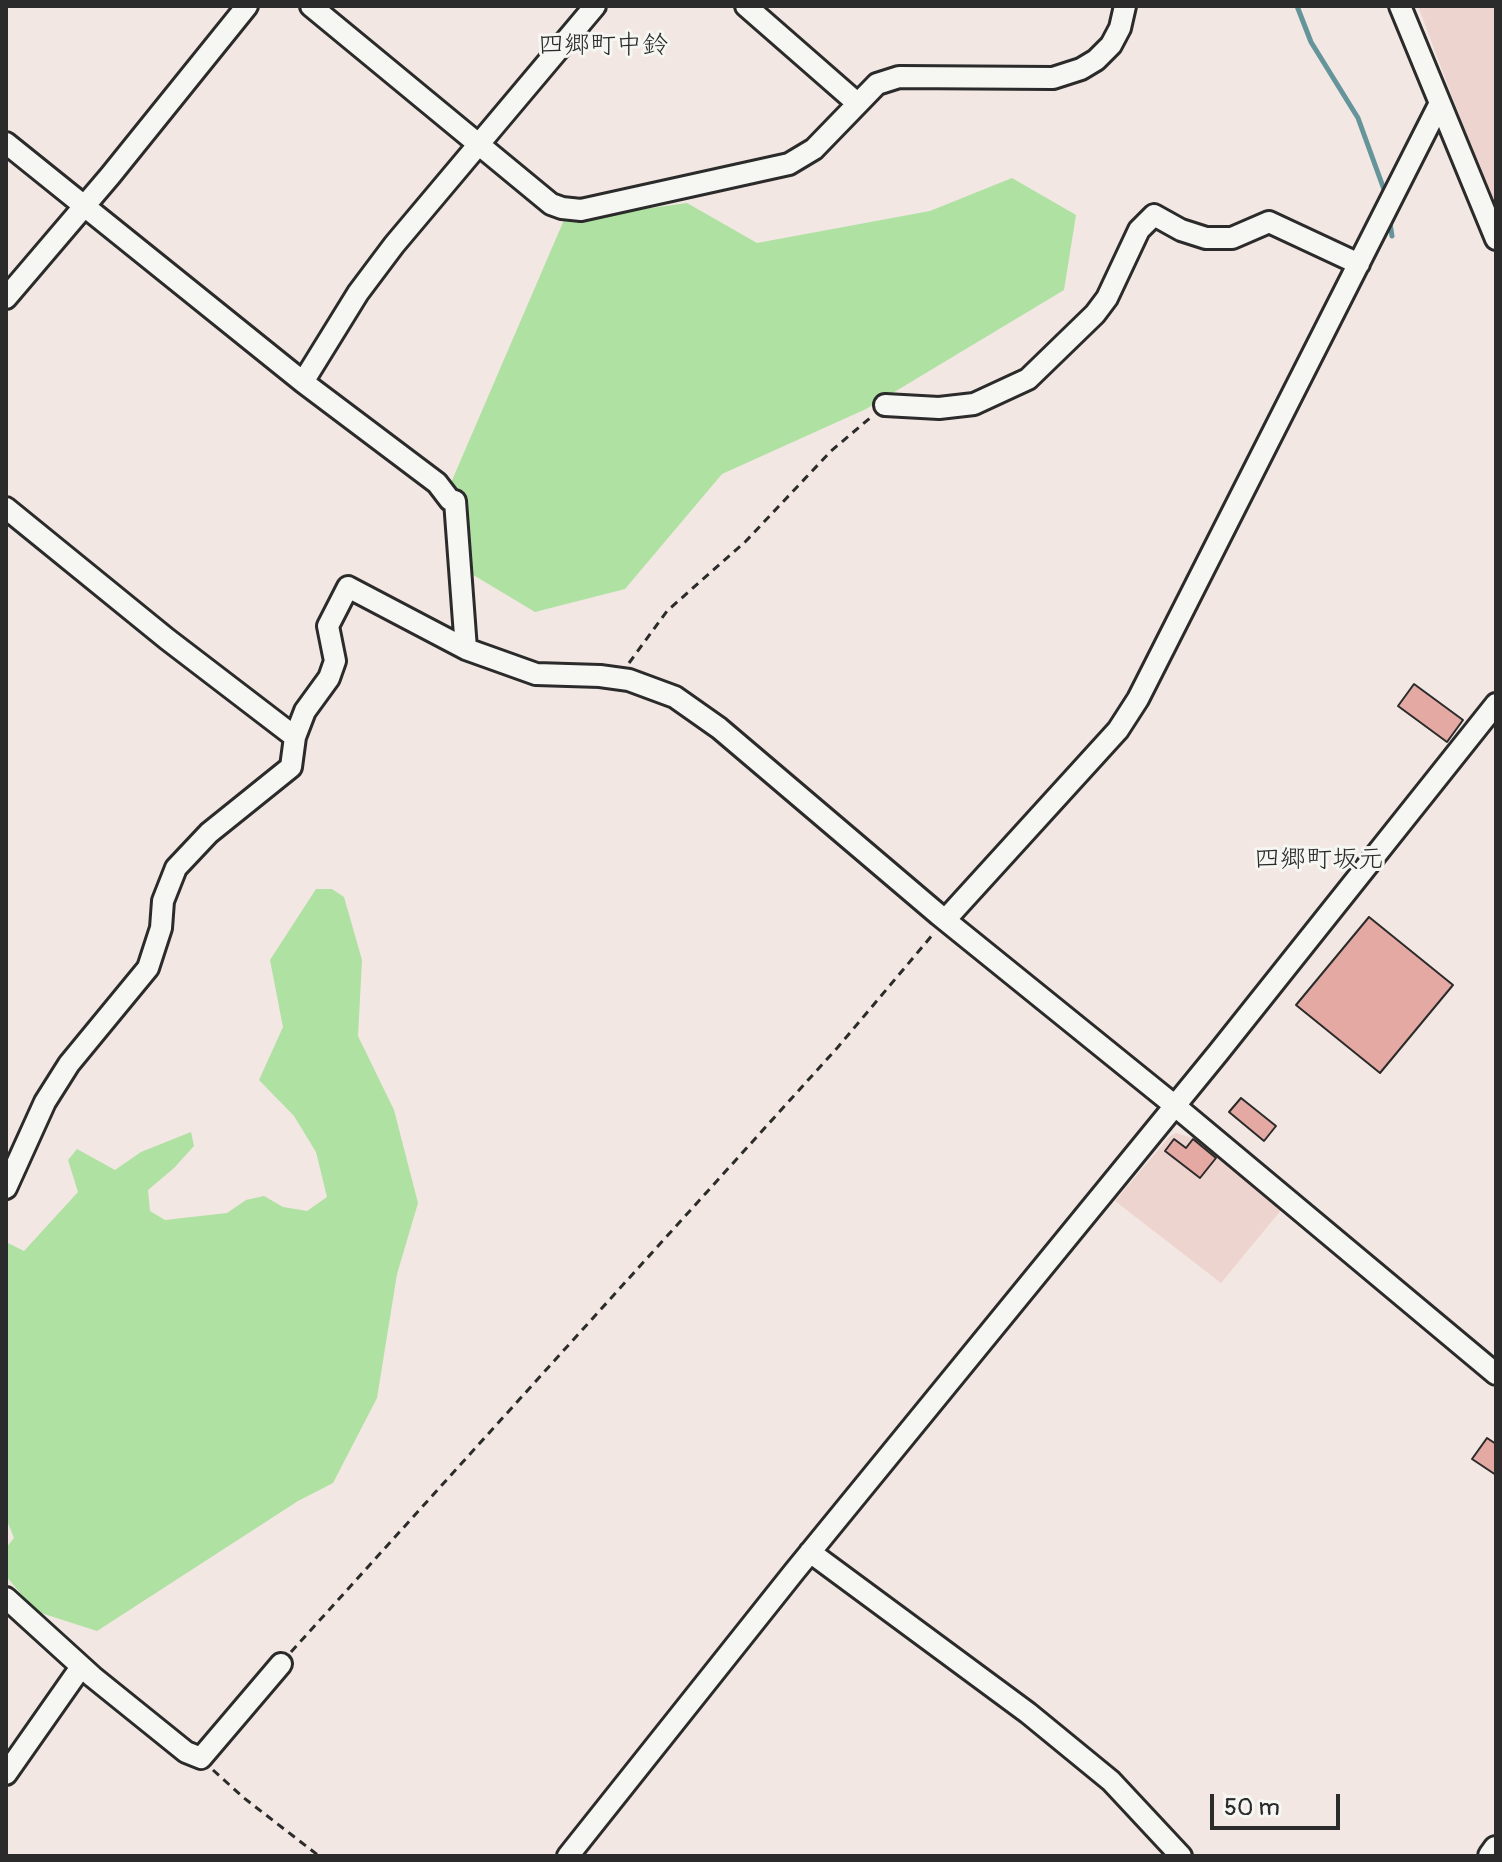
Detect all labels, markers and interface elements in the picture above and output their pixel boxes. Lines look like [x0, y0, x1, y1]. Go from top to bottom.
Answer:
district label: 四郷町中鈴 [538, 30, 668, 62]
district label: 四郷町坂元 [1254, 844, 1384, 876]
scale bar [1214, 1778, 1344, 1828]
text: 50 m [1224, 1793, 1280, 1822]

